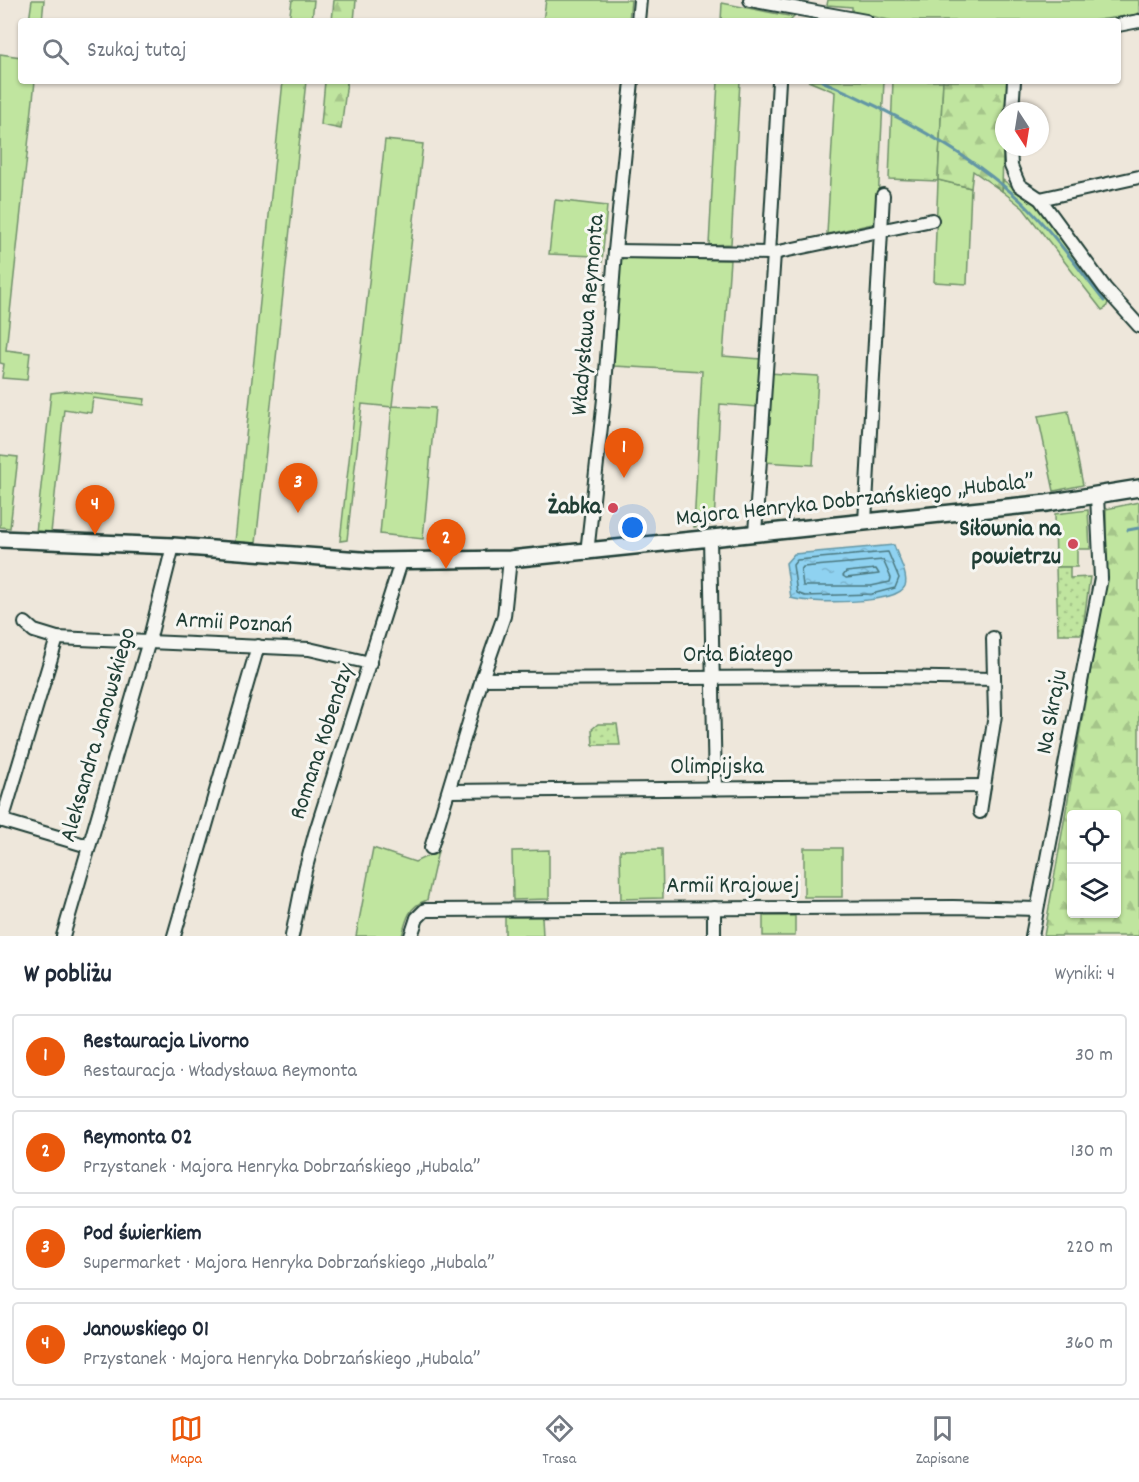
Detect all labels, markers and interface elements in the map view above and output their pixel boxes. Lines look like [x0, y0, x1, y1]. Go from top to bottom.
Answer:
search box [18, 18, 1121, 84]
icon: search [39, 35, 72, 68]
text: Szukaj tutaj [87, 36, 186, 67]
north arrow [995, 102, 1049, 156]
street label: Władysława Reymonta [563, 212, 615, 417]
pin: 1 [604, 428, 644, 478]
pin: 3 [278, 464, 318, 513]
street label: Majora Henryka Dobrzańskiego „Hubala” [674, 465, 1036, 537]
pin: 4 [76, 486, 115, 535]
place label: Żabka [548, 491, 602, 525]
marker: Żabka [606, 501, 620, 515]
your location [618, 513, 647, 542]
place label: Siłownia na powietrzu [959, 513, 1062, 575]
pin: 2 [426, 520, 466, 569]
marker: Siłownia na powietrzu [1066, 537, 1080, 551]
street label: Armii Poznań [175, 604, 293, 644]
street label: Aleksandra Janowskiego [52, 624, 146, 846]
street label: Orła Białego [683, 639, 793, 673]
street label: Romana Kobendzy [282, 659, 365, 824]
street label: Na Skraju [1028, 667, 1078, 757]
street label: Olimpijska [670, 751, 764, 785]
map controls [1067, 810, 1121, 918]
button: locate [1067, 810, 1121, 864]
button: layers [1067, 864, 1121, 918]
street label: Armii Krajowej [666, 870, 800, 904]
text: W pobliżu [24, 957, 112, 994]
text: Wyniki: 4 [1054, 961, 1115, 989]
text: Restauracja Livorno [83, 1027, 249, 1058]
text: 1 [43, 1042, 48, 1070]
text: 30 m [1075, 1042, 1113, 1070]
text: Restauracja · Władysława Reymonta [83, 1058, 357, 1086]
text: Reymonta 02 [83, 1123, 192, 1154]
text: 2 [41, 1138, 50, 1166]
text: 130 m [1071, 1138, 1113, 1166]
text: Przystanek · Majora Henryka Dobrzańskiego „Hubala” [83, 1154, 480, 1182]
text: Pod świerkiem [83, 1219, 202, 1250]
text: 3 [41, 1234, 50, 1262]
text: 220 m [1066, 1234, 1113, 1262]
text: Supermarket · Majora Henryka Dobrzańskiego „Hubala” [83, 1250, 495, 1278]
text: Janowskiego 01 [83, 1315, 209, 1346]
text: 4 [41, 1330, 50, 1358]
text: 360 m [1065, 1330, 1113, 1358]
text: Przystanek · Majora Henryka Dobrzańskiego „Hubala” [83, 1346, 480, 1374]
tab: Mapa [170, 1412, 203, 1471]
tab: Trasa [542, 1412, 576, 1471]
tab: Zapisane [916, 1412, 969, 1471]

